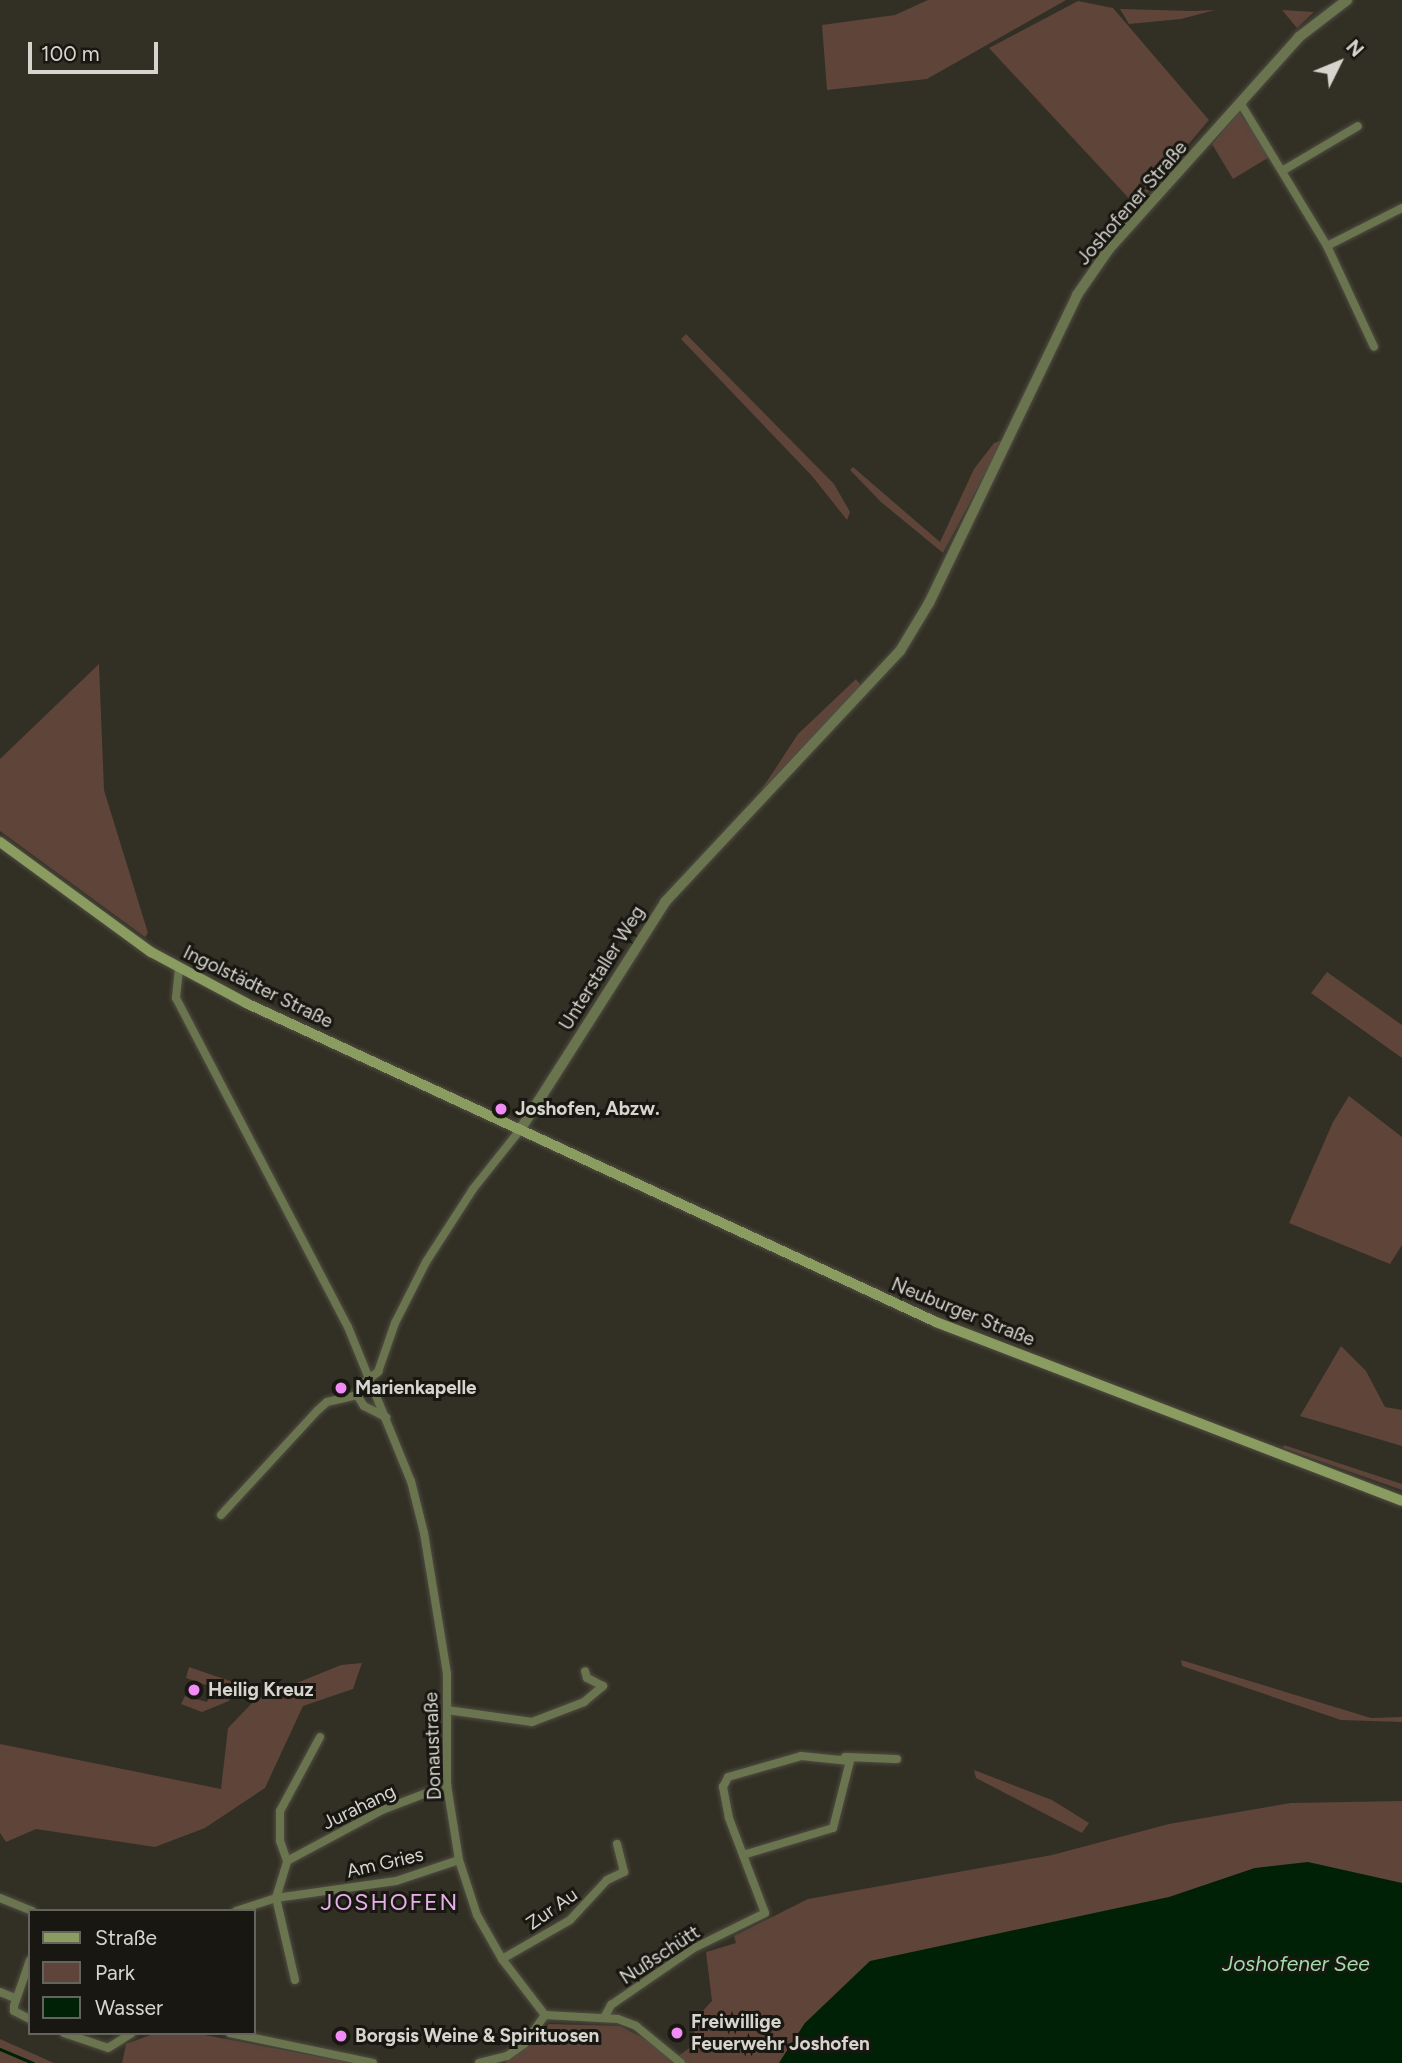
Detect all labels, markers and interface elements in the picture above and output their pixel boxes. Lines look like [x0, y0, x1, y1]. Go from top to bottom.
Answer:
scale bar [32, 28, 161, 72]
north arrow [1304, 28, 1374, 98]
text: N [1341, 35, 1368, 62]
text: 100 m [41, 41, 100, 66]
street label: Joshofener Straße [1072, 136, 1192, 270]
street label: Unterstaller Weg [555, 902, 649, 1034]
street label: Ingolstädter Straße [179, 941, 337, 1033]
place label: Joshofen, Abzw. [515, 1098, 660, 1120]
marker: Joshofen, Abzw. [493, 1101, 509, 1117]
street label: Neuburger Straße [888, 1273, 1038, 1351]
place label: Marienkapelle [355, 1377, 477, 1399]
marker: Marienkapelle [333, 1380, 349, 1396]
place label: Heilig Kreuz [208, 1679, 313, 1701]
marker: Heilig Kreuz [186, 1682, 202, 1698]
street label: Donaustraße [420, 1692, 446, 1800]
street label: Jurahang [319, 1780, 399, 1834]
street label: Am Gries [344, 1843, 426, 1883]
street label: Zur Au [522, 1883, 582, 1935]
district label: JOSHOFEN [322, 1888, 458, 1916]
legend [28, 1909, 256, 2035]
street label: Nußschütt [616, 1921, 704, 1989]
text: Straße [95, 1925, 157, 1950]
water label: Joshofener See [1222, 1951, 1370, 1977]
text: Park [95, 1960, 135, 1985]
text: Wasser [95, 1995, 163, 2020]
place label: Freiwillige Feuerwehr Joshofen [691, 2011, 870, 2055]
place label: Borgsis Weine & Spirituosen [355, 2025, 599, 2047]
marker: Freiwillige Feuerwehr Joshofen [669, 2025, 685, 2041]
marker: Borgsis Weine & Spirituosen [333, 2028, 349, 2044]

